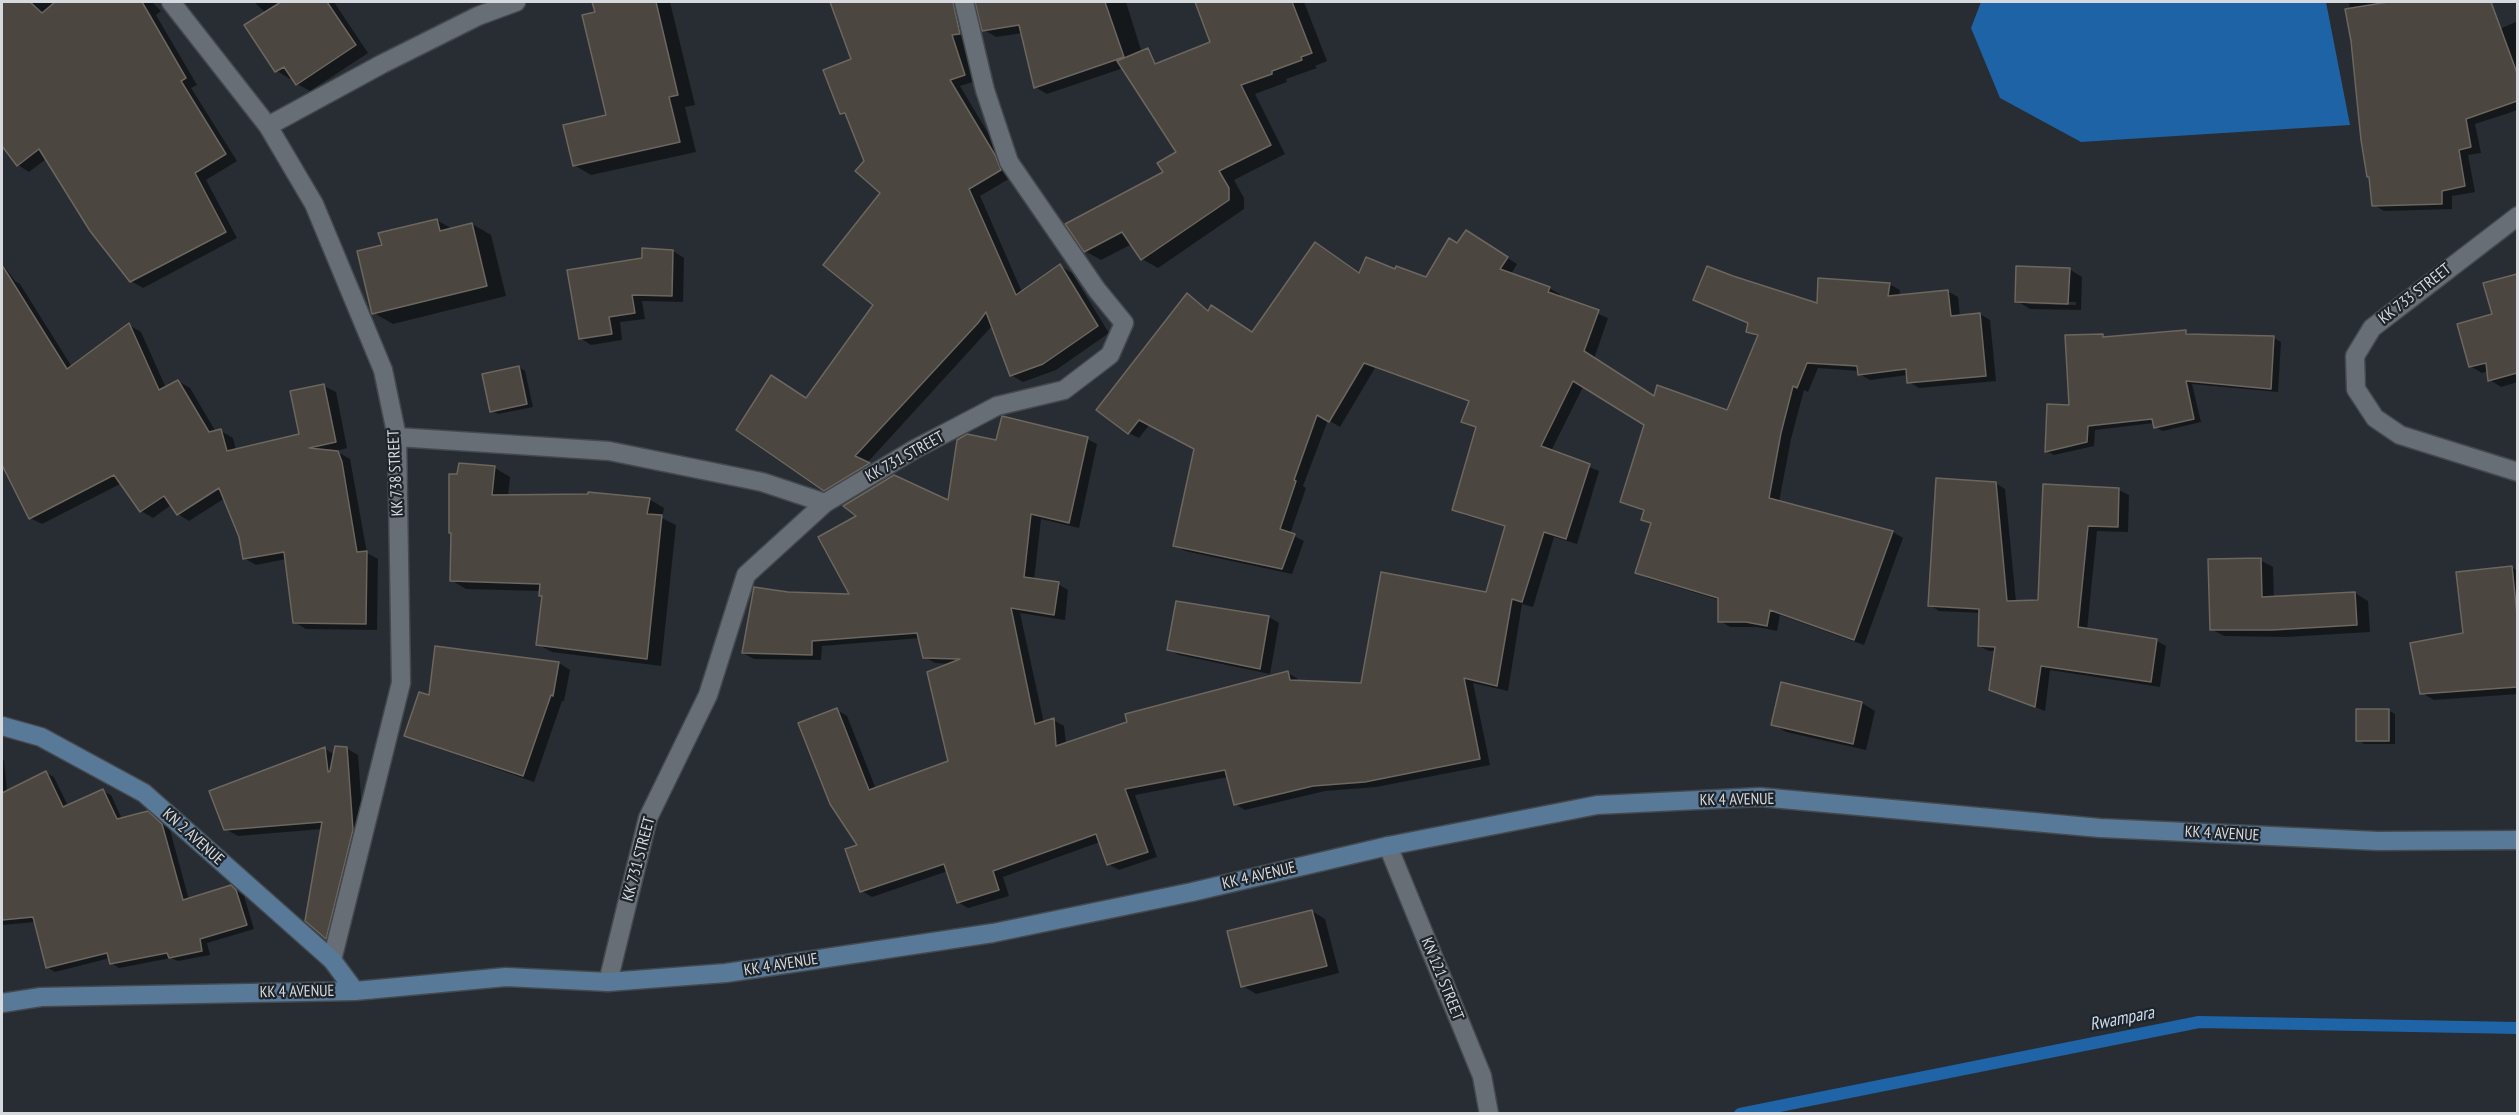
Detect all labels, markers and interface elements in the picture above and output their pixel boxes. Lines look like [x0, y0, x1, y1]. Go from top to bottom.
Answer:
street label: KK 733 STREET [2375, 260, 2455, 328]
street label: KK 731 STREET [862, 428, 948, 486]
street label: KK 738 STREET [384, 429, 408, 517]
street label: KK 4 AVENUE [1699, 790, 1775, 810]
street label: KN 2 AVENUE [159, 805, 227, 869]
street label: KK 731 STREET [619, 815, 659, 903]
street label: KK 4 AVENUE [2184, 822, 2260, 846]
street label: KK 4 AVENUE [1220, 858, 1298, 894]
street label: KN 121 STREET [1417, 935, 1467, 1023]
street label: KK 4 AVENUE [743, 950, 819, 980]
street label: KK 4 AVENUE [259, 982, 335, 1002]
water label: Rwampara [2088, 1002, 2156, 1036]

